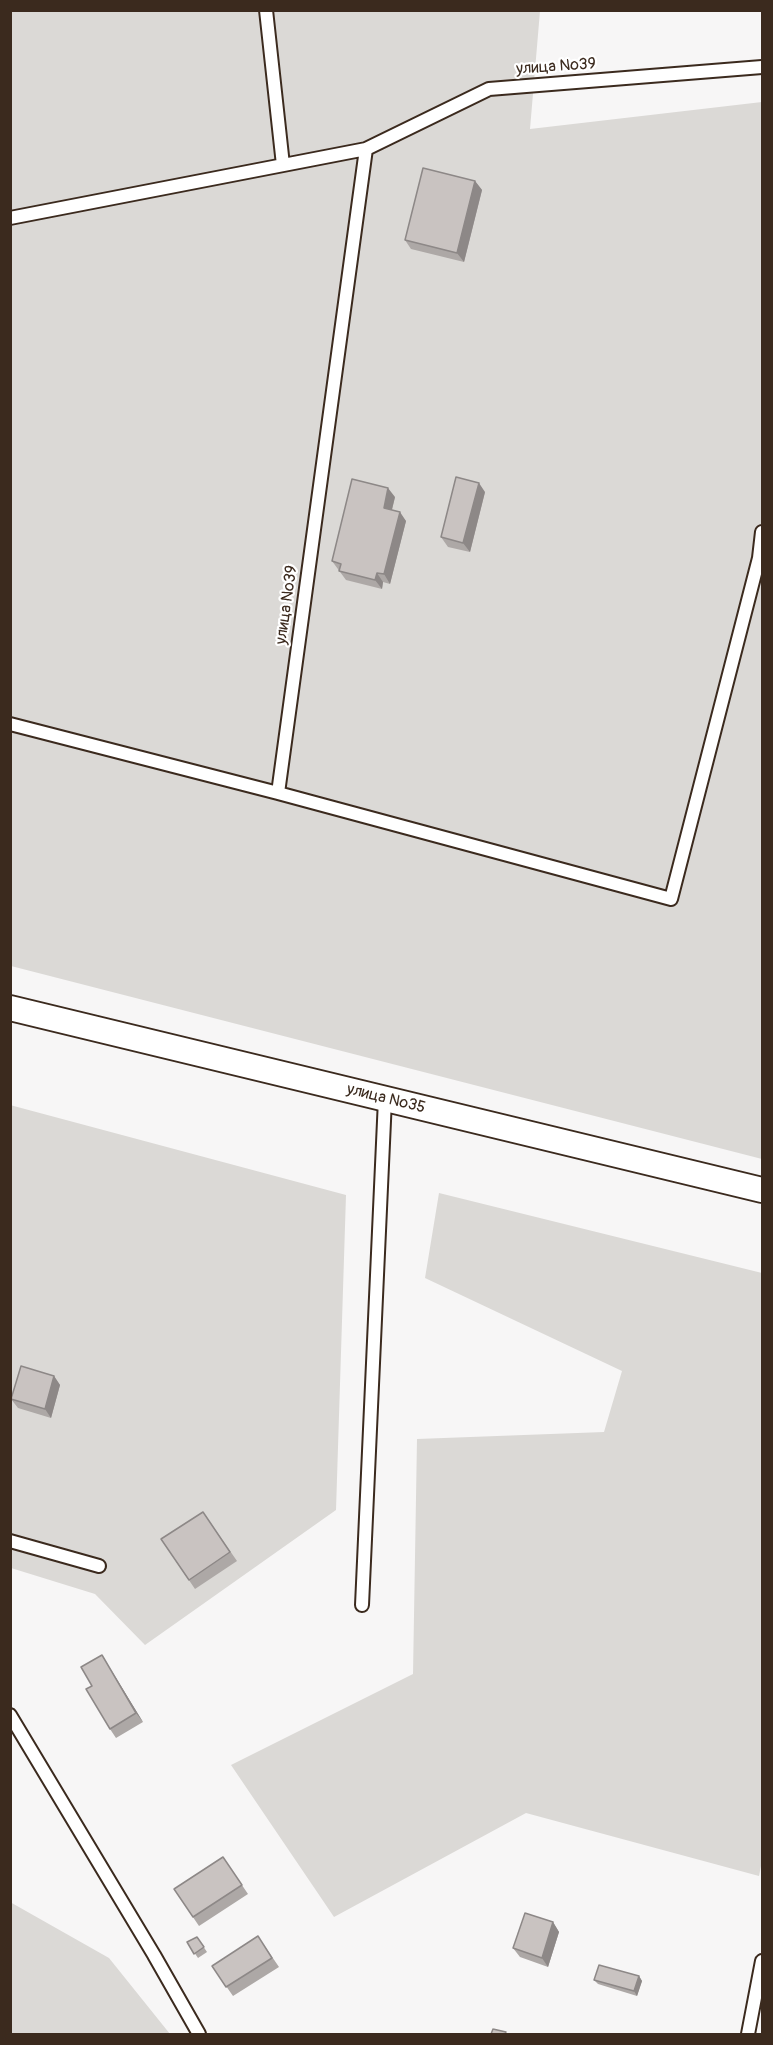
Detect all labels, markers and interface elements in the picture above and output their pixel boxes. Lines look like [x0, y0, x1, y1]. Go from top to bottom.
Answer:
street label: улица №39 [515, 55, 597, 79]
street label: улица №39 [272, 564, 302, 646]
street label: улица №35 [345, 1080, 427, 1118]

